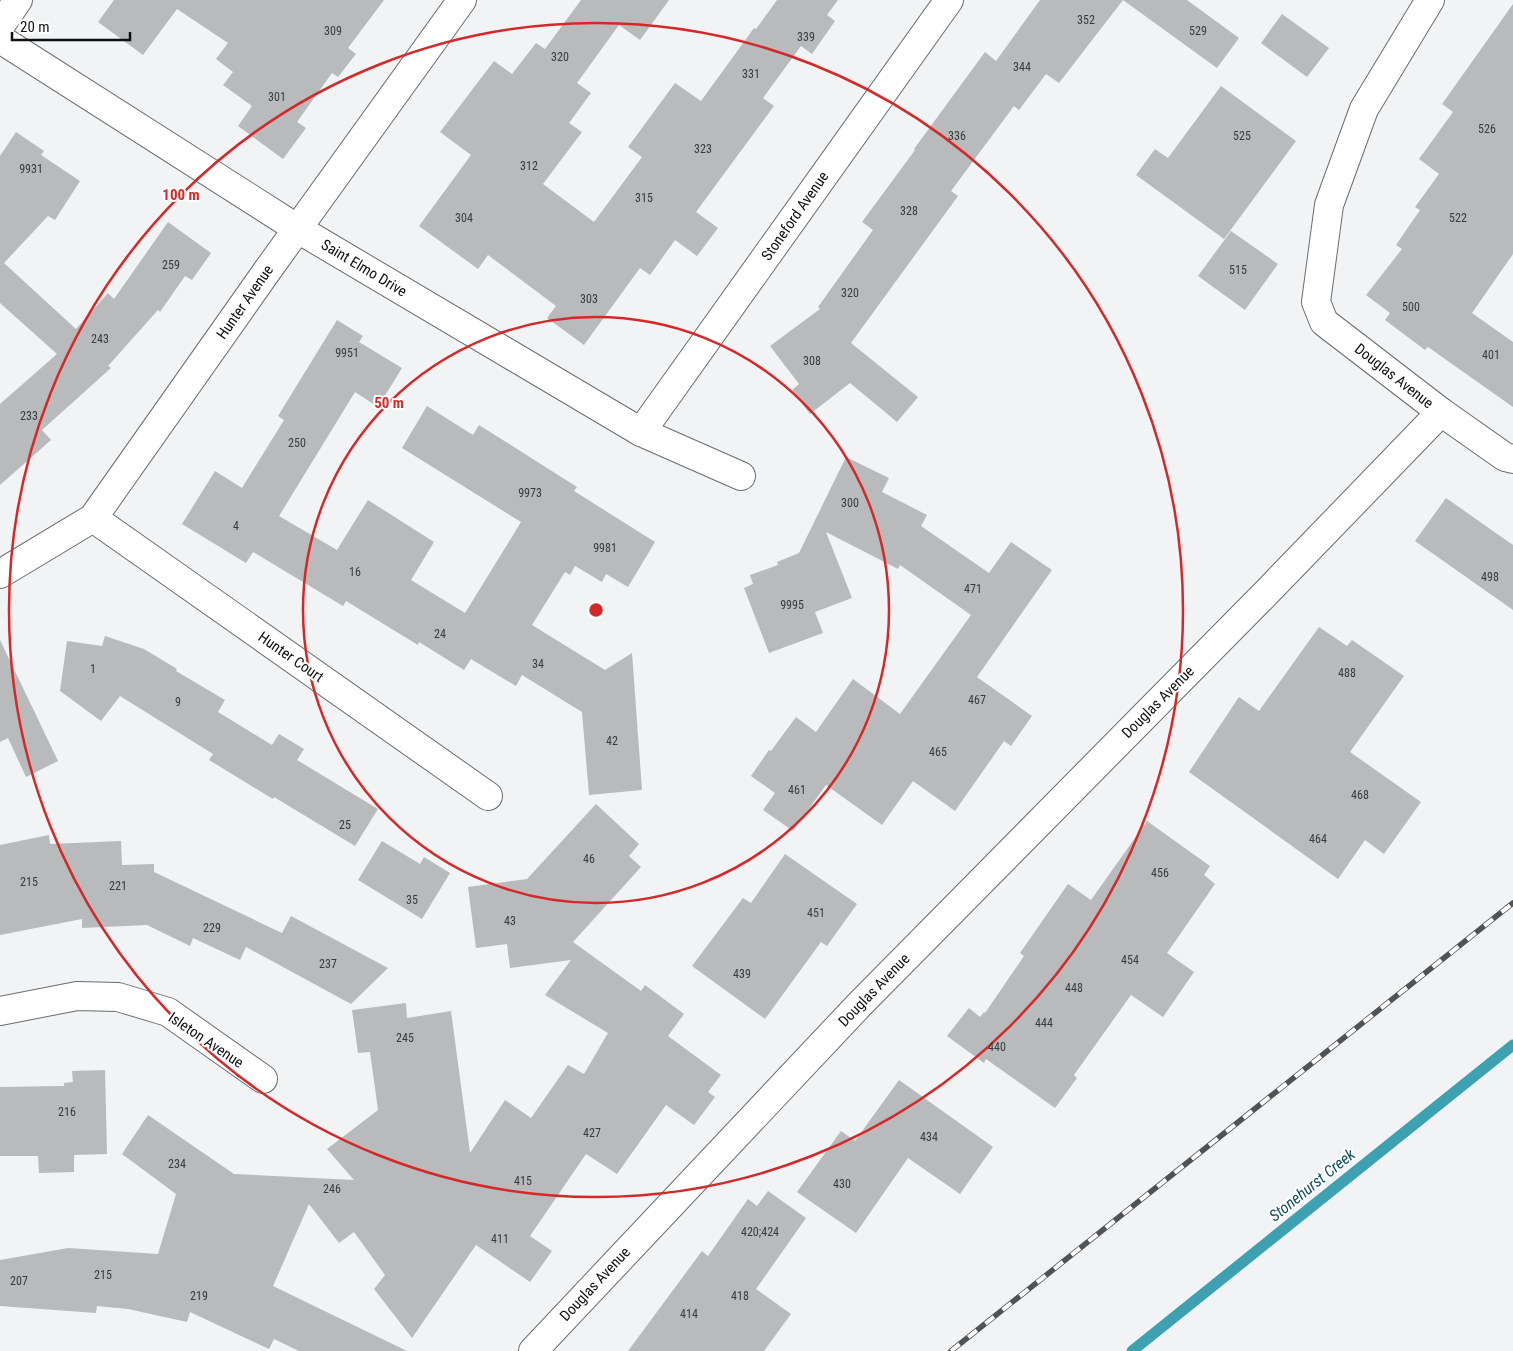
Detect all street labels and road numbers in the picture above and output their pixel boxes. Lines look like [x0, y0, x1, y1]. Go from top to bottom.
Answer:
street label: Stoneford Avenue [758, 168, 832, 264]
street label: Saint Elmo Drive [318, 235, 410, 301]
street label: Hunter Avenue [213, 261, 277, 343]
street label: Douglas Avenue [1351, 340, 1437, 412]
street label: Hunter Court [255, 628, 327, 686]
street label: Douglas Avenue [1118, 662, 1198, 742]
street label: Douglas Avenue [835, 950, 913, 1030]
street label: Isleton Avenue [165, 1008, 247, 1072]
street label: Douglas Avenue [556, 1243, 634, 1325]

